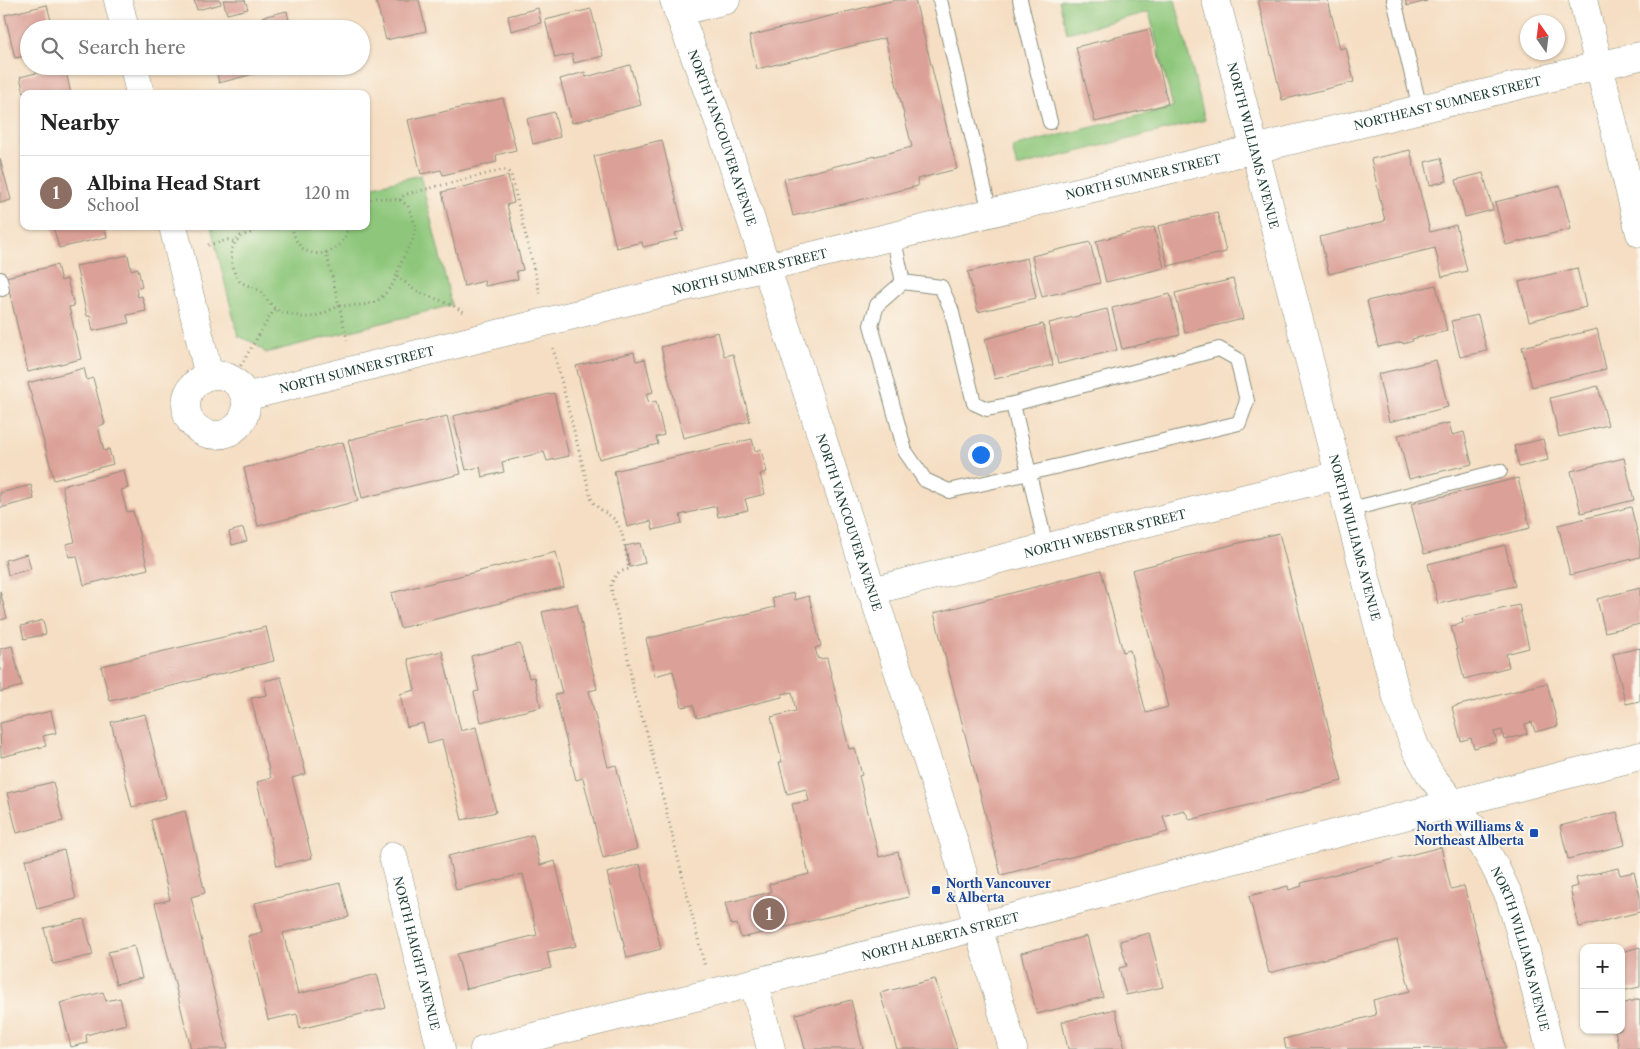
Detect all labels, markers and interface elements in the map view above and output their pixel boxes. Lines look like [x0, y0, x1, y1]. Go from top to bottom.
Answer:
north arrow [1520, 15, 1565, 60]
search box [20, 20, 370, 75]
icon: search [38, 34, 66, 62]
text: Search here [78, 36, 186, 59]
street label: NORTH VANCOUVER AVENUE [685, 47, 760, 228]
street label: NORTH WILLIAMS AVENUE [1225, 60, 1282, 230]
street label: NORTHEAST SUMNER STREET [1352, 73, 1543, 132]
text: Nearby [40, 110, 119, 135]
street label: NORTH SUMNER STREET [1064, 150, 1222, 202]
text: Albina Head Start [87, 172, 261, 195]
text: 1 [52, 183, 60, 203]
text: 120 m [305, 183, 350, 203]
text: School [87, 195, 139, 215]
street label: NORTH SUMNER STREET [670, 245, 829, 298]
street label: NORTH SUMNER STREET [277, 343, 436, 396]
street label: NORTH VANCOUVER AVENUE [814, 432, 886, 613]
your location [968, 442, 994, 468]
street label: NORTH WILLIAMS AVENUE [1327, 452, 1384, 622]
street label: NORTH WEBSTER STREET [1022, 506, 1188, 560]
place label: North Williams & Northeast Alberta [1414, 819, 1525, 848]
marker: North Williams & Northeast Alberta [1528, 827, 1540, 839]
street label: NORTH WILLIAMS AVENUE [1488, 864, 1553, 1032]
street label: NORTH HAIGHT AVENUE [391, 875, 443, 1032]
place label: North Vancouver & Alberta [946, 876, 1051, 905]
marker: North Vancouver & Alberta [930, 884, 942, 896]
pin: 1 [753, 895, 785, 933]
street label: NORTH ALBERTA STREET [860, 909, 1021, 963]
map controls [1580, 944, 1625, 1034]
button: + [1580, 944, 1625, 989]
button: − [1580, 989, 1625, 1034]

